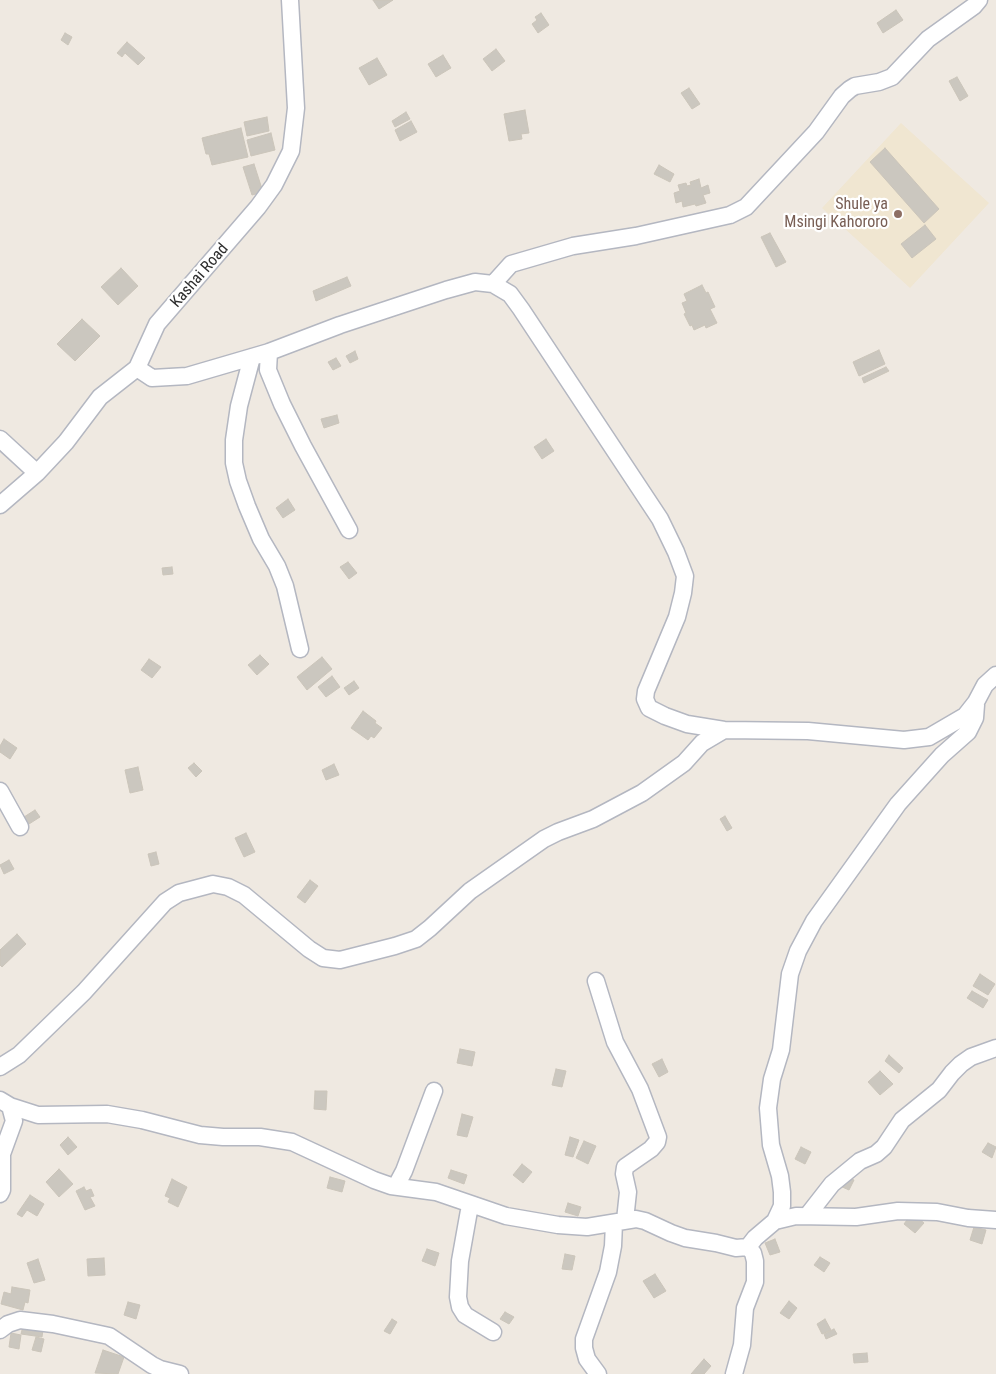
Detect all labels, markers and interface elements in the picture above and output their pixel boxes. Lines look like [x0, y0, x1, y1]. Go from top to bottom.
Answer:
place label: Shule ya Msingi Kahororo [784, 195, 888, 233]
marker: Shule ya Msingi Kahororo [892, 208, 904, 220]
street label: Kashai Road [167, 240, 233, 312]

